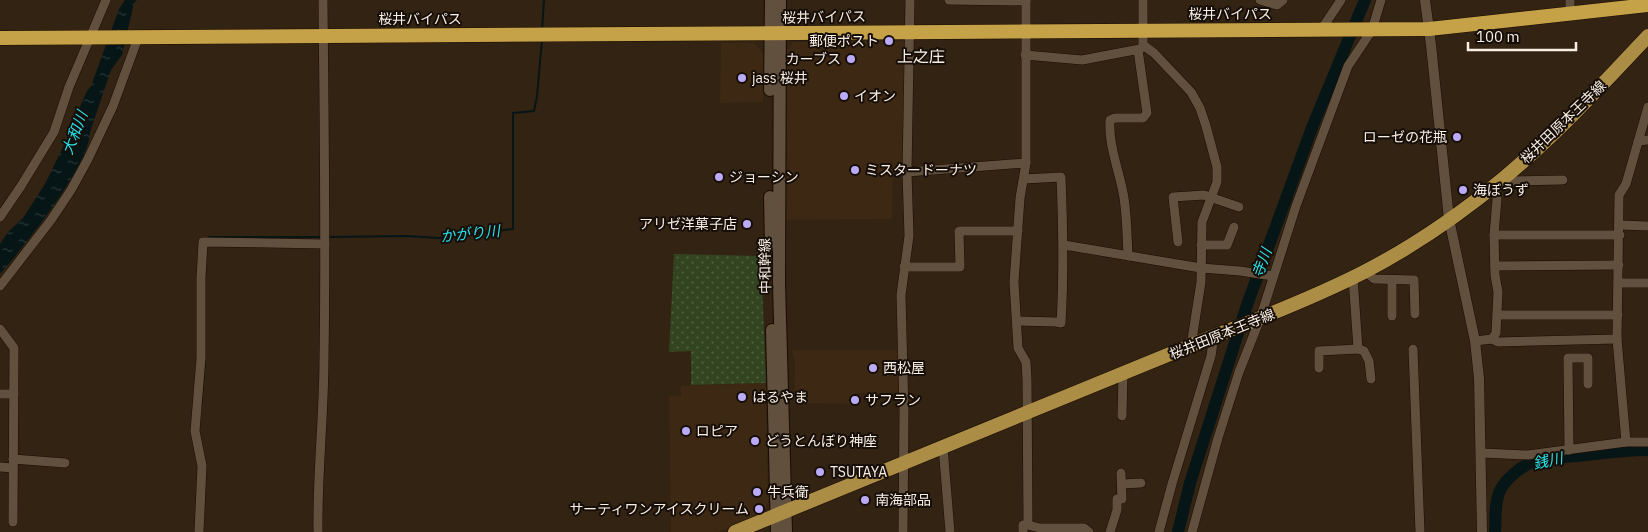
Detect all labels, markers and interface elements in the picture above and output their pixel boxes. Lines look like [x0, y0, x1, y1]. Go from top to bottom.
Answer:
street label: 桜井バイパス [1188, 5, 1272, 23]
street label: 桜井バイパス [782, 7, 866, 27]
street label: 桜井バイパス [378, 10, 462, 28]
scale bar [1468, 20, 1576, 52]
text: 100 m [1476, 27, 1520, 46]
place label: 郵便ポスト [809, 32, 879, 50]
marker: 郵便ポスト [883, 35, 895, 47]
district label: 上之庄 [897, 46, 945, 66]
place label: カーブス [786, 50, 841, 68]
marker: カーブス [845, 53, 857, 65]
place label: jass 桜井 [752, 69, 808, 87]
marker: jass 桜井 [736, 72, 748, 84]
street label: 桜井田原本王寺線 [1516, 77, 1610, 167]
place label: イオン [854, 87, 896, 105]
marker: イオン [838, 90, 850, 102]
water label: 大和川 [58, 107, 92, 157]
place label: ローゼの花瓶 [1363, 128, 1447, 146]
marker: ローゼの花瓶 [1451, 131, 1463, 143]
place label: ミスタードーナツ [865, 161, 977, 179]
marker: ミスタードーナツ [849, 164, 861, 176]
place label: ジョーシン [729, 168, 799, 186]
marker: ジョーシン [713, 171, 725, 183]
place label: 海ぼうず [1473, 181, 1529, 199]
marker: 海ぼうず [1457, 184, 1469, 196]
place label: アリゼ洋菓子店 [639, 215, 737, 233]
marker: アリゼ洋菓子店 [741, 218, 753, 230]
water label: かがり川 [439, 221, 503, 246]
street label: 中和幹線 [756, 238, 774, 294]
water label: 寺川 [1247, 244, 1276, 280]
street label: 桜井田原本王寺線 [1167, 305, 1277, 363]
place label: 西松屋 [883, 359, 925, 377]
marker: 西松屋 [867, 362, 879, 374]
place label: はるやま [752, 388, 808, 406]
marker: はるやま [736, 391, 748, 403]
place label: サフラン [865, 391, 921, 409]
marker: サフラン [849, 394, 861, 406]
place label: ロピア [696, 422, 738, 440]
marker: ロピア [680, 425, 692, 437]
place label: どうとんぼり神座 [765, 432, 877, 450]
marker: どうとんぼり神座 [749, 435, 761, 447]
water label: 銭川 [1531, 448, 1566, 473]
place label: TSUTAYA [830, 463, 887, 481]
marker: TSUTAYA [814, 466, 826, 478]
place label: 牛兵衛 [767, 483, 809, 501]
marker: 牛兵衛 [751, 486, 763, 498]
place label: 南海部品 [875, 491, 931, 509]
marker: 南海部品 [859, 494, 871, 506]
place label: サーティワンアイスクリーム [569, 500, 749, 518]
marker: サーティワンアイスクリーム [753, 503, 765, 515]

